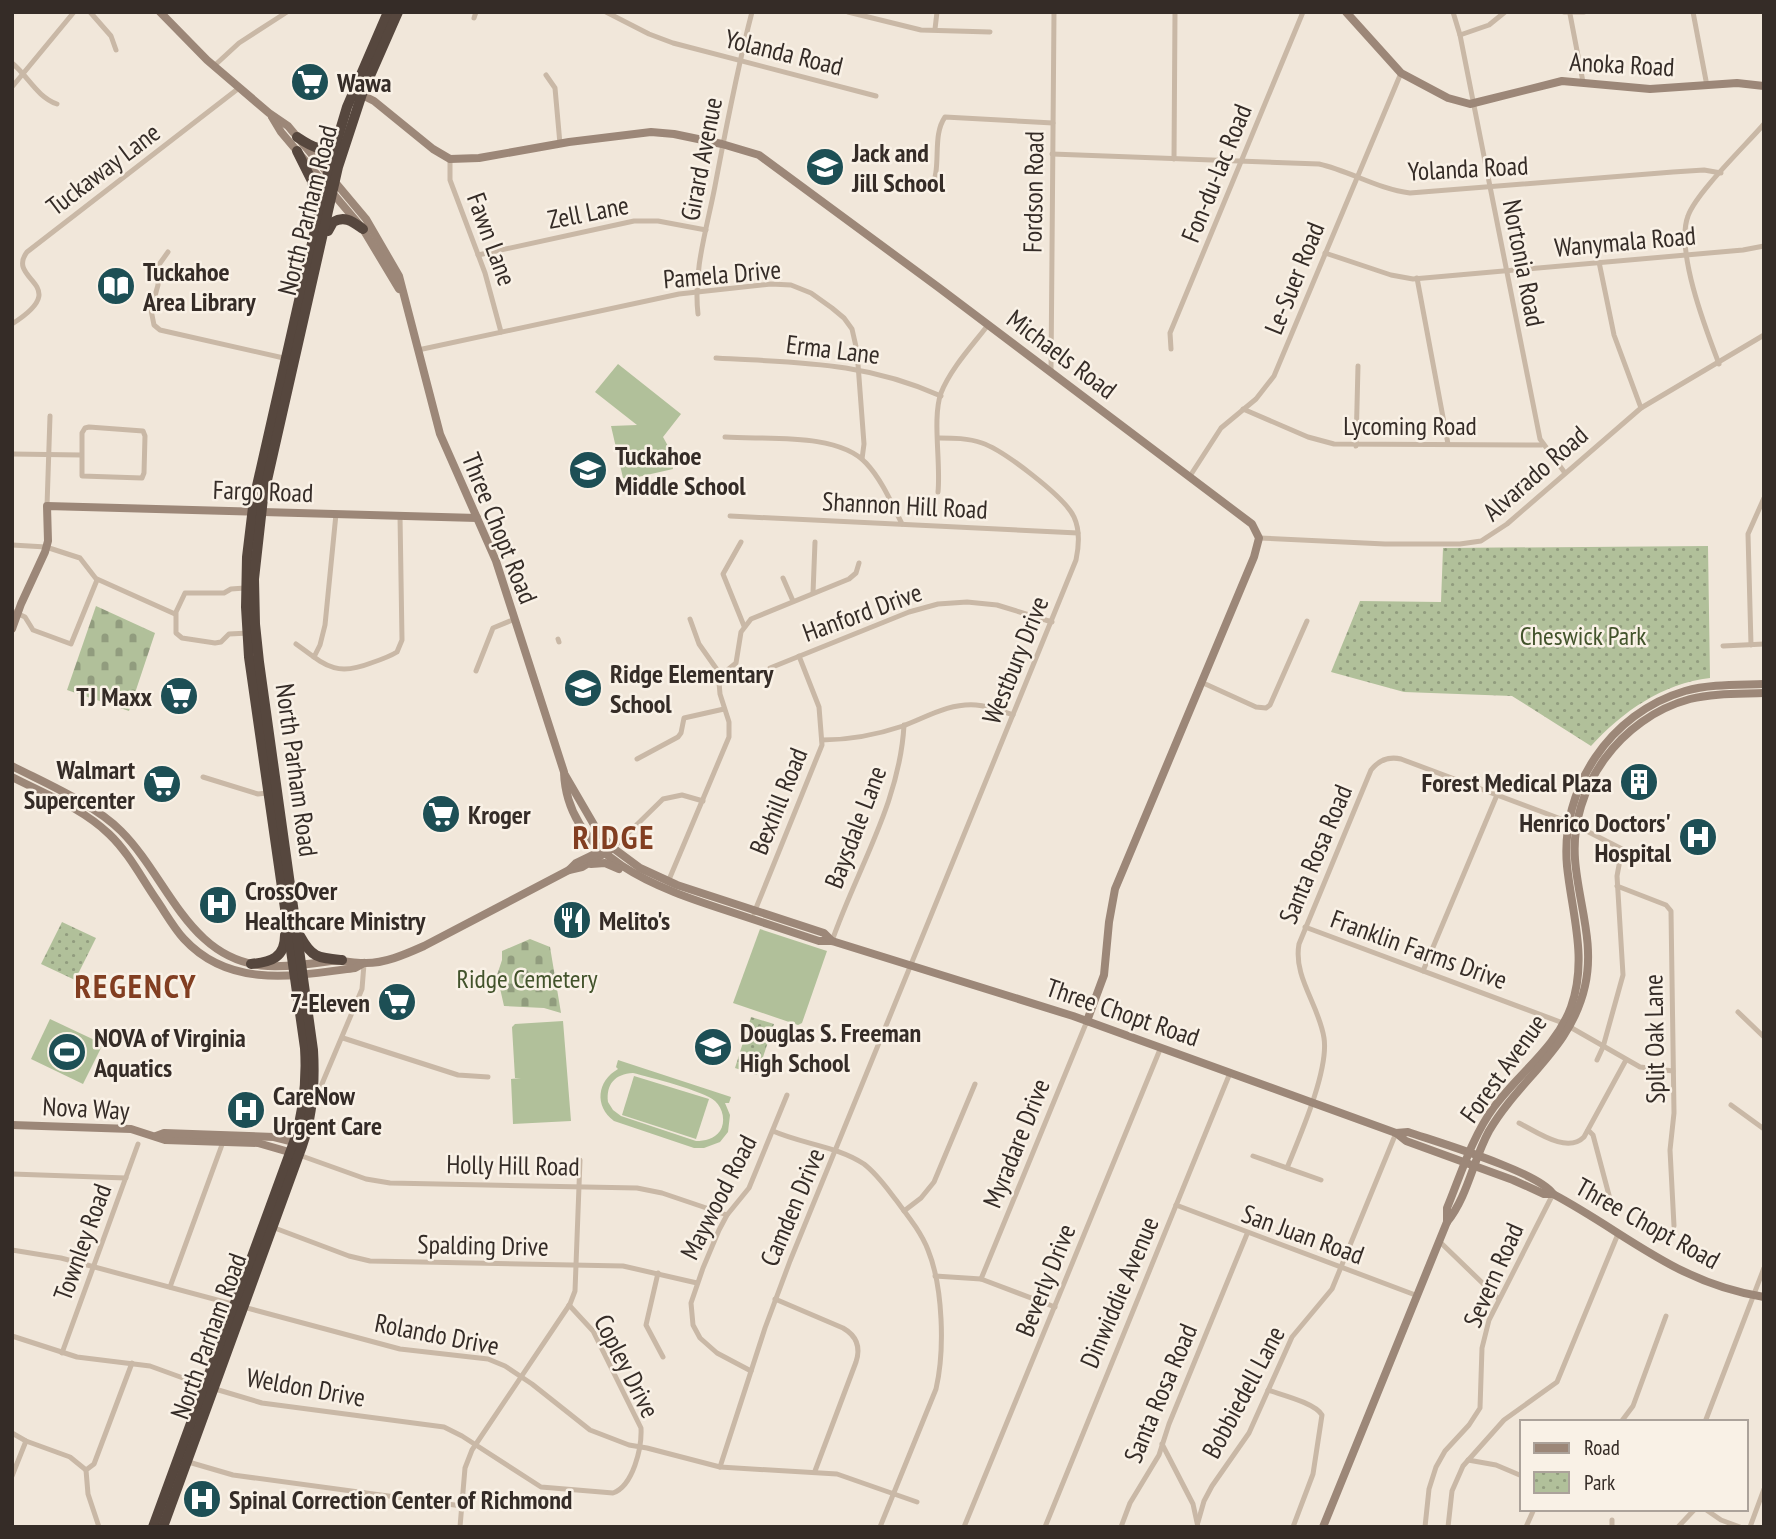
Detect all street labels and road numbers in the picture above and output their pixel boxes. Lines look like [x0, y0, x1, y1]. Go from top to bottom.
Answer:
street label: Yolanda Road [722, 21, 846, 83]
street label: Anoka Road [1569, 45, 1675, 83]
street label: Girard Avenue [673, 95, 729, 223]
street label: Fon-du-lac Road [1173, 99, 1259, 247]
street label: Tuckaway Lane [40, 116, 166, 222]
street label: North Parham Road [270, 121, 344, 299]
street label: Fordson Road [1015, 131, 1051, 253]
street label: Yolanda Road [1407, 148, 1529, 188]
street label: Fawn Lane [460, 188, 524, 290]
street label: Zell Lane [545, 188, 631, 236]
street label: Nortonia Road [1496, 197, 1552, 329]
street label: Le-Suer Road [1257, 217, 1331, 339]
street label: Wanymala Road [1553, 218, 1697, 264]
street label: Pamela Drive [662, 252, 782, 296]
street label: Michaels Road [1001, 302, 1123, 406]
street label: Erma Lane [784, 327, 882, 371]
street label: Lycoming Road [1343, 409, 1477, 442]
street label: Alvarado Road [1476, 418, 1594, 528]
street label: Three Chopt Road [455, 448, 545, 608]
street label: Fargo Road [212, 473, 314, 509]
street label: Shannon Hill Road [821, 484, 989, 526]
street label: Hanford Drive [798, 575, 926, 649]
street label: Westbury Drive [974, 591, 1056, 729]
street label: North Parham Road [269, 681, 325, 859]
street label: Bexhill Road [742, 743, 814, 859]
street label: Baysdale Lane [817, 761, 893, 893]
street label: Santa Rosa Road [1271, 780, 1359, 928]
street label: Franklin Farms Drive [1326, 902, 1512, 996]
street label: Three Chopt Road [1042, 970, 1204, 1054]
street label: Split Oak Lane [1636, 974, 1672, 1104]
street label: Forest Avenue [1453, 1007, 1553, 1129]
street label: Myradare Drive [975, 1074, 1057, 1212]
street label: Nova Way [42, 1089, 131, 1127]
street label: Maywood Road [673, 1129, 763, 1265]
street label: Camden Drive [752, 1143, 832, 1271]
street label: Holly Hill Road [446, 1147, 580, 1183]
street label: Three Chopt Road [1570, 1170, 1726, 1276]
street label: Townley Road [46, 1179, 118, 1305]
street label: San Juan Road [1237, 1197, 1369, 1271]
street label: Dinwiddie Avenue [1072, 1211, 1166, 1373]
street label: Severn Road [1455, 1218, 1531, 1332]
street label: Beverly Drive [1008, 1219, 1082, 1341]
street label: Spalding Drive [417, 1227, 549, 1263]
street label: North Parham Road [163, 1248, 253, 1424]
street label: Rolando Drive [372, 1306, 502, 1362]
street label: Copley Drive [587, 1309, 667, 1423]
street label: Santa Rosa Road [1116, 1319, 1204, 1467]
street label: Bobbiedell Lane [1194, 1320, 1292, 1464]
street label: Weldon Drive [244, 1360, 368, 1414]

